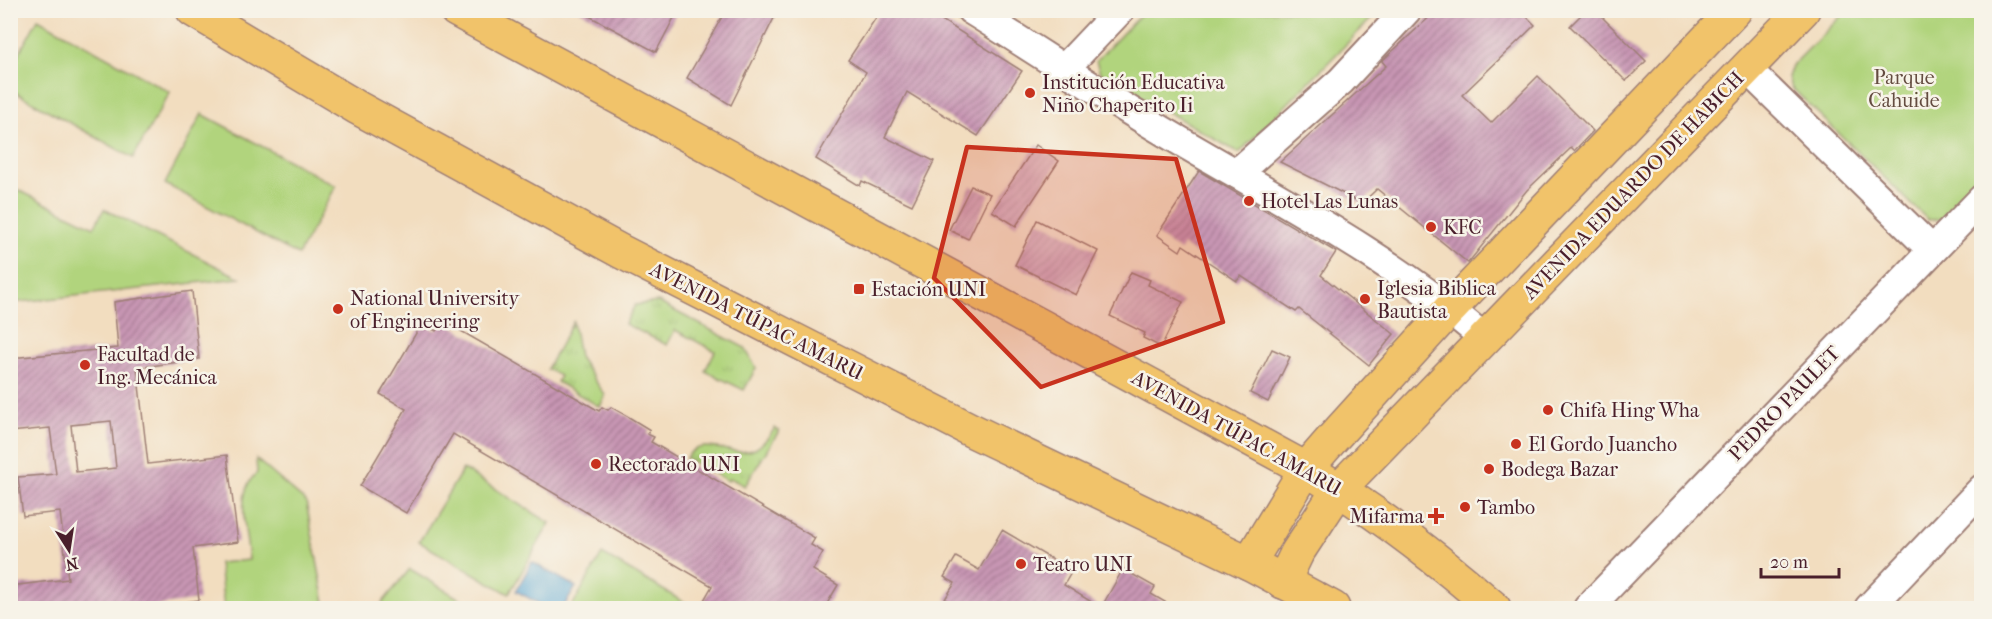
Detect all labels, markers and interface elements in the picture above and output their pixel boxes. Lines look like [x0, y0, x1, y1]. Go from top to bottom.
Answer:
park label: Parque Cahuide [1868, 66, 1940, 112]
street label: AVENIDA EDUARDO DE HABICH [1518, 67, 1749, 305]
place label: Institución Educativa Niño Chaperito Ii [1042, 71, 1225, 117]
marker: Institución Educativa Niño Chaperito Ii [1023, 86, 1037, 100]
place label: Hotel Las Lunas [1261, 190, 1398, 213]
marker: Hotel Las Lunas [1242, 194, 1256, 208]
place label: KFC [1443, 216, 1482, 239]
marker: KFC [1424, 220, 1438, 234]
street label: AVENIDA TÚPAC AMARU [645, 256, 868, 386]
place label: Iglesia Biblica Bautista [1377, 277, 1497, 323]
place label: Estación UNI [871, 278, 986, 301]
marker: Estación UNI [852, 282, 866, 296]
place label: National University of Engineering [350, 287, 521, 333]
marker: Iglesia Biblica Bautista [1358, 292, 1372, 306]
marker: National University of Engineering [331, 302, 345, 316]
street label: PEDRO PAULET [1724, 341, 1845, 465]
place label: Facultad de Ing. Mecánica [97, 343, 217, 389]
marker: Facultad de Ing. Mecánica [78, 358, 92, 372]
street label: AVENIDA TÚPAC AMARU [1127, 365, 1347, 501]
place label: Chifa Hing Wha [1560, 399, 1700, 422]
marker: Chifa Hing Wha [1541, 403, 1555, 417]
place label: El Gordo Juancho [1528, 433, 1677, 456]
marker: El Gordo Juancho [1509, 437, 1523, 451]
place label: Rectorado UNI [608, 453, 740, 476]
marker: Rectorado UNI [589, 457, 603, 471]
place label: Bodega Bazar [1501, 458, 1619, 481]
marker: Bodega Bazar [1482, 462, 1496, 476]
place label: Tambo [1477, 496, 1535, 519]
marker: Tambo [1458, 500, 1472, 514]
place label: Mifarma [1350, 505, 1425, 528]
marker: Mifarma [1429, 509, 1443, 523]
north arrow [39, 520, 99, 580]
scale bar [1761, 541, 1839, 579]
text: 20 m [1770, 552, 1808, 573]
place label: Teatro UNI [1033, 553, 1133, 576]
text: N [63, 554, 80, 575]
marker: Teatro UNI [1014, 557, 1028, 571]

